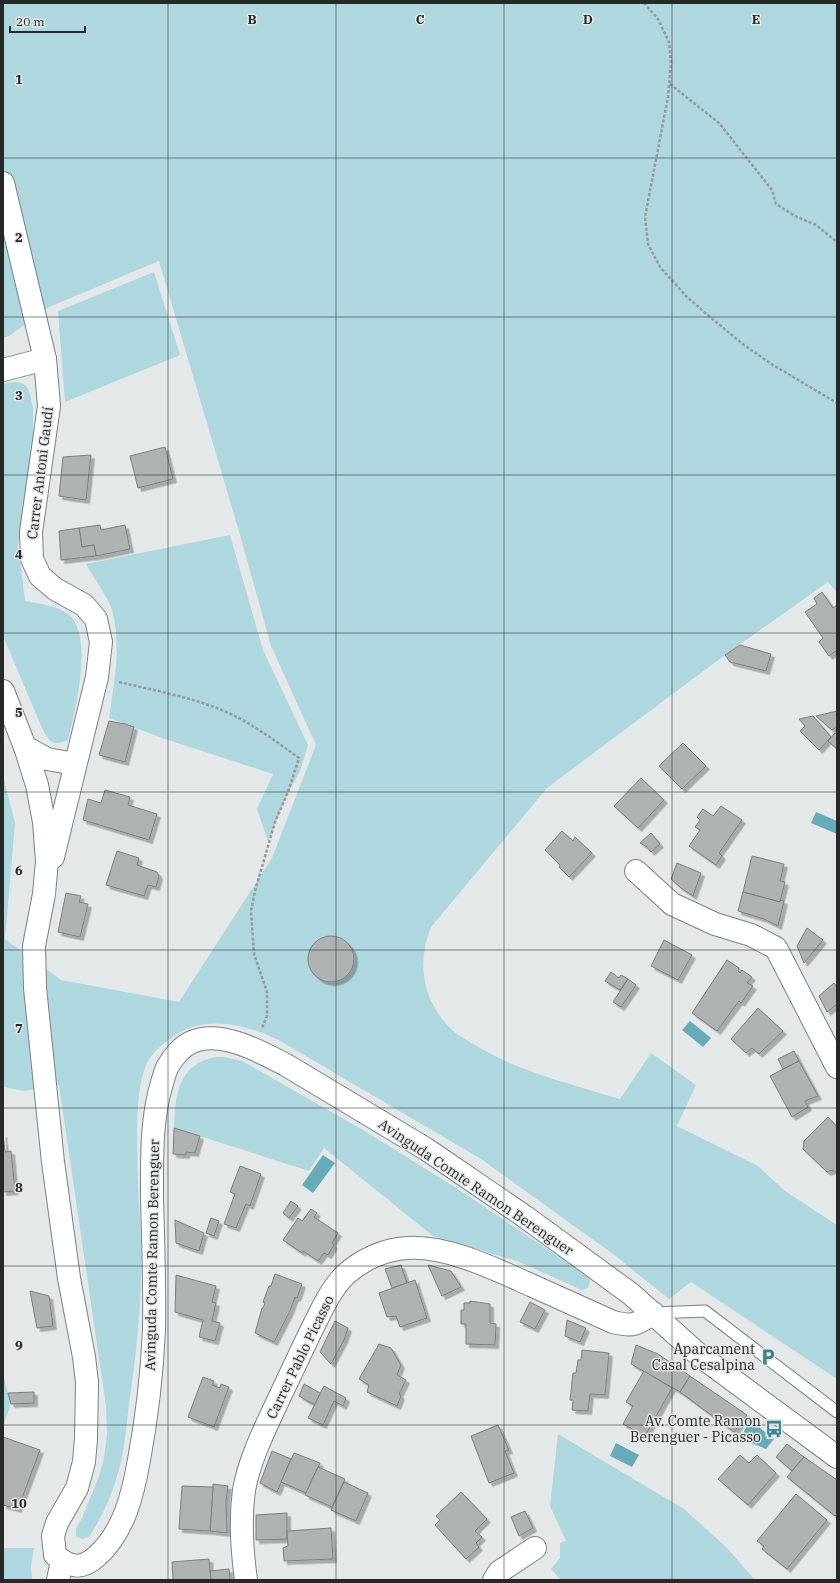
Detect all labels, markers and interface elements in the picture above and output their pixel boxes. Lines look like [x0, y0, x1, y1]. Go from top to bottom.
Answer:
scale bar [10, 8, 85, 34]
text: B [247, 11, 257, 28]
text: C [416, 11, 425, 28]
text: D [583, 11, 593, 28]
text: E [752, 11, 760, 28]
text: 20 m [16, 14, 45, 29]
text: 1 [15, 71, 23, 88]
text: 2 [15, 229, 23, 246]
text: 3 [15, 387, 23, 404]
street label: Carrer Antoni Gaudí [23, 406, 57, 540]
text: 4 [15, 546, 23, 563]
text: 5 [15, 704, 23, 721]
text: 6 [15, 862, 23, 879]
text: 7 [15, 1020, 23, 1037]
street label: Avinguda Comte Ramon Berenguer [375, 1115, 578, 1260]
street label: Avinguda Comte Ramon Berenguer [141, 1138, 163, 1371]
text: 8 [15, 1179, 23, 1196]
street label: Carrer Pablo Picasso [262, 1292, 338, 1422]
text: 9 [15, 1337, 23, 1354]
place label: Aparcament Casal Cesalpina [652, 1340, 755, 1374]
parking icon: Aparcament Casal Cesalpina [758, 1347, 778, 1367]
place label: Av. Comte Ramon Berenguer - Picasso [630, 1412, 761, 1446]
bus stop icon: Av. Comte Ramon Berenguer - Picasso [764, 1419, 784, 1439]
text: 10 [11, 1495, 27, 1512]

